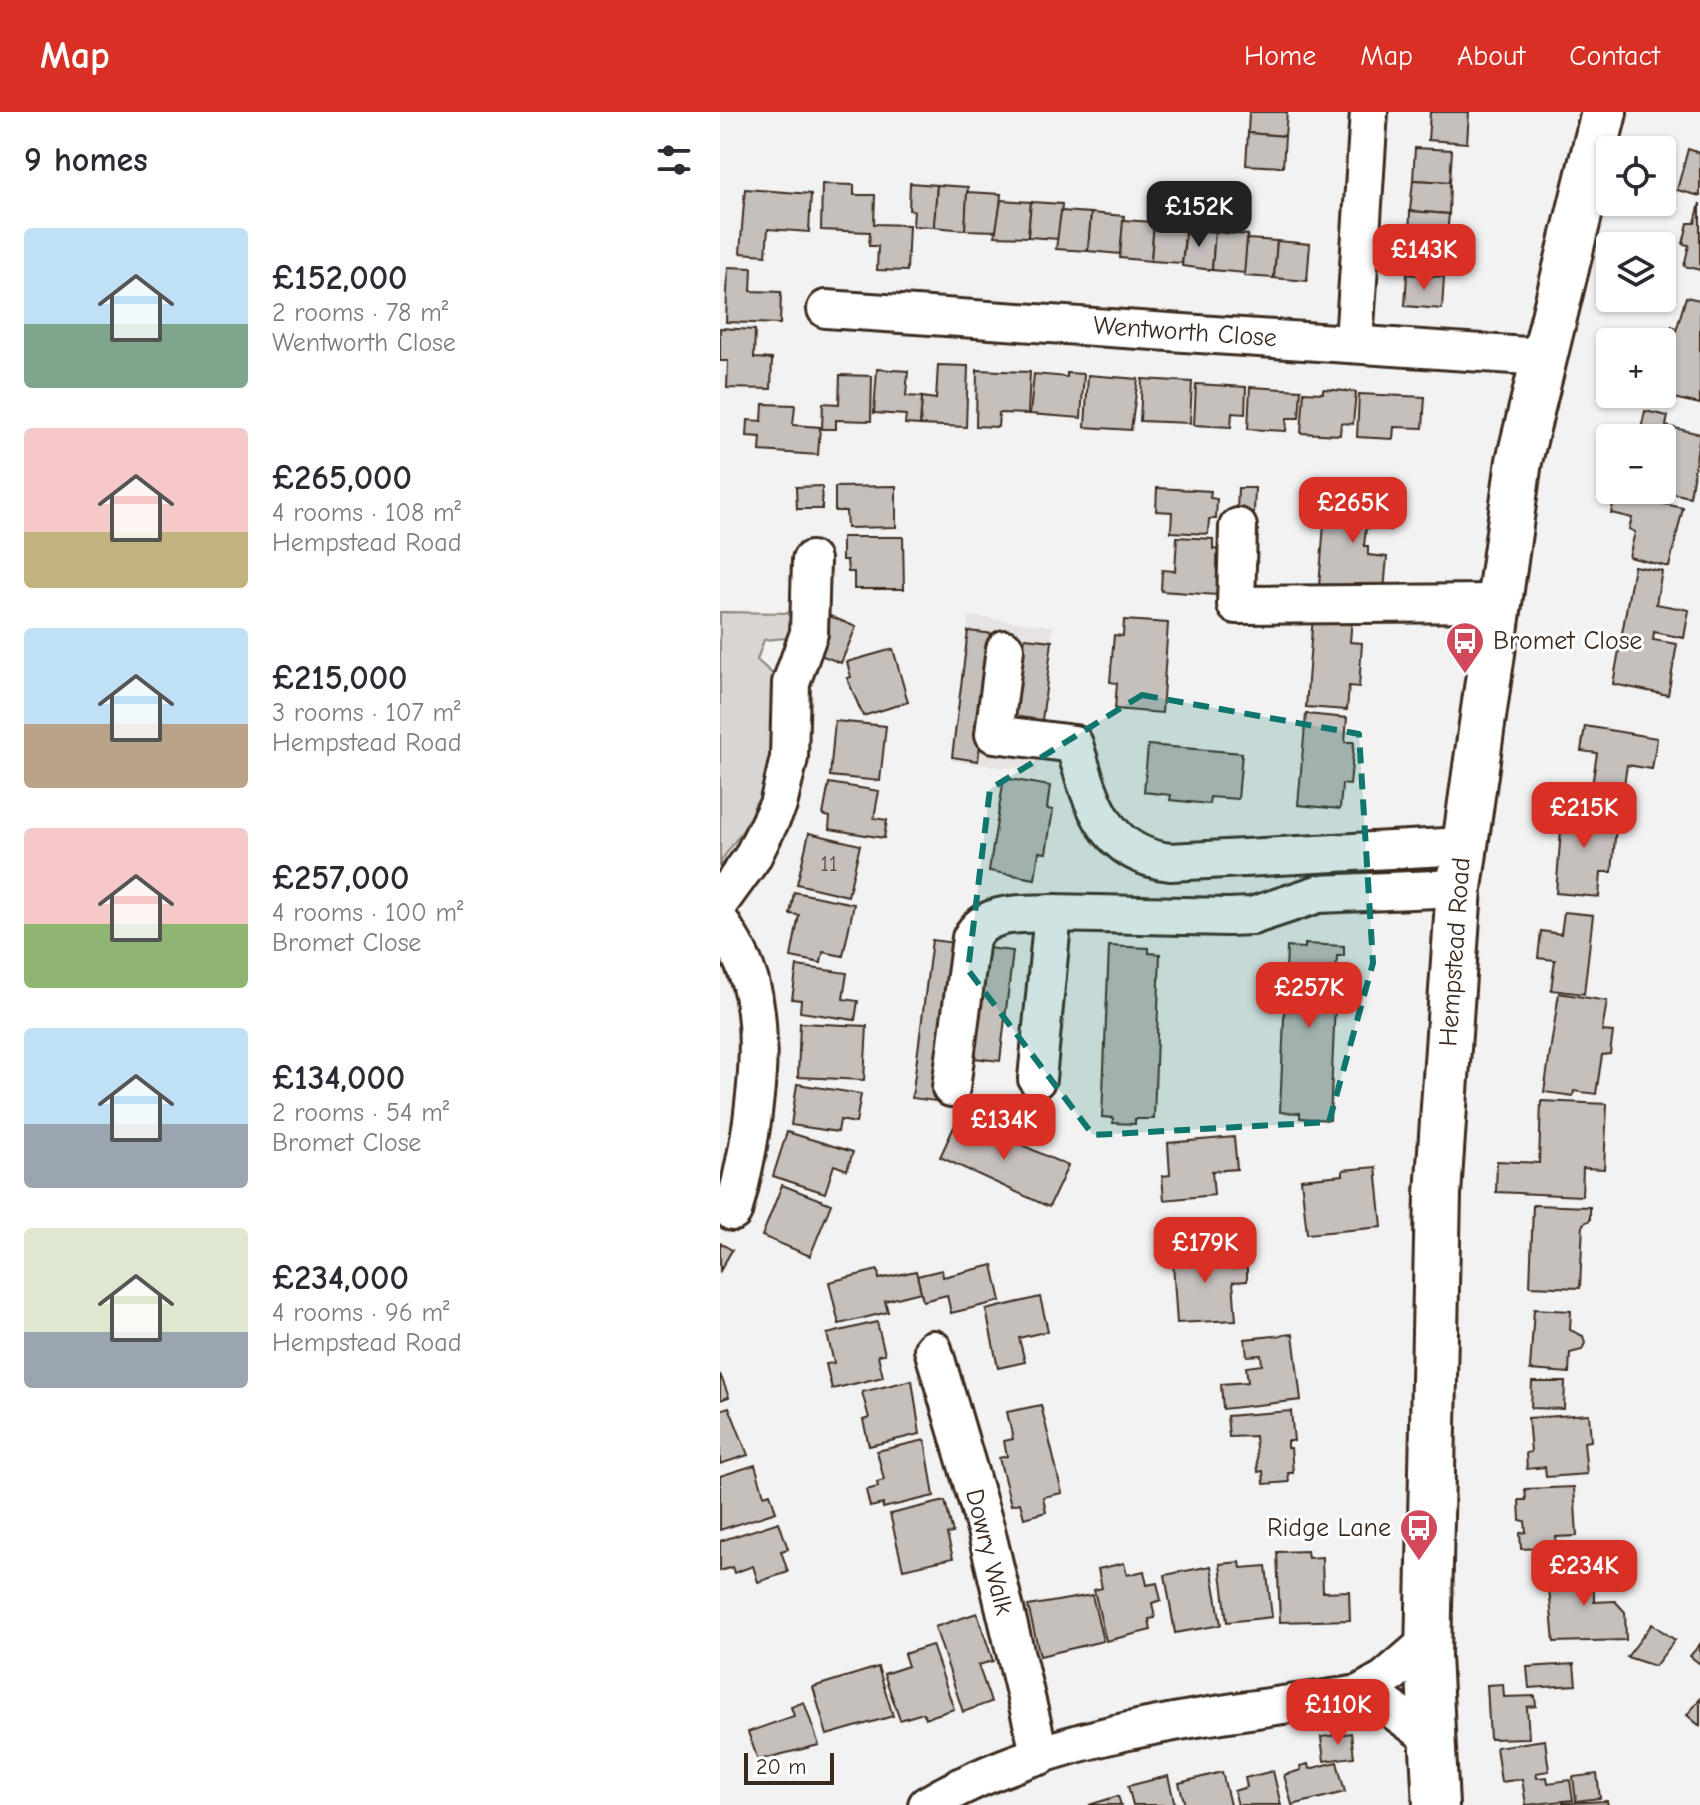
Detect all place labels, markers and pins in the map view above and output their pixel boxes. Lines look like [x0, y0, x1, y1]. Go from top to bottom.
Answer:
pin: £152K [1143, 181, 1255, 249]
pin: £143K [1368, 224, 1480, 292]
pin: £265K [1297, 477, 1409, 545]
bus stop icon: Bromet Close [1444, 620, 1486, 675]
place label: Bromet Close [1493, 626, 1642, 656]
pin: £215K [1528, 782, 1640, 850]
pin: £257K [1253, 962, 1365, 1030]
pin: £134K [948, 1094, 1060, 1162]
pin: £179K [1149, 1217, 1261, 1285]
bus stop icon: Ridge Lane [1398, 1507, 1440, 1562]
place label: Ridge Lane [1267, 1513, 1391, 1543]
pin: £234K [1528, 1540, 1640, 1608]
pin: £110K [1282, 1679, 1394, 1747]

